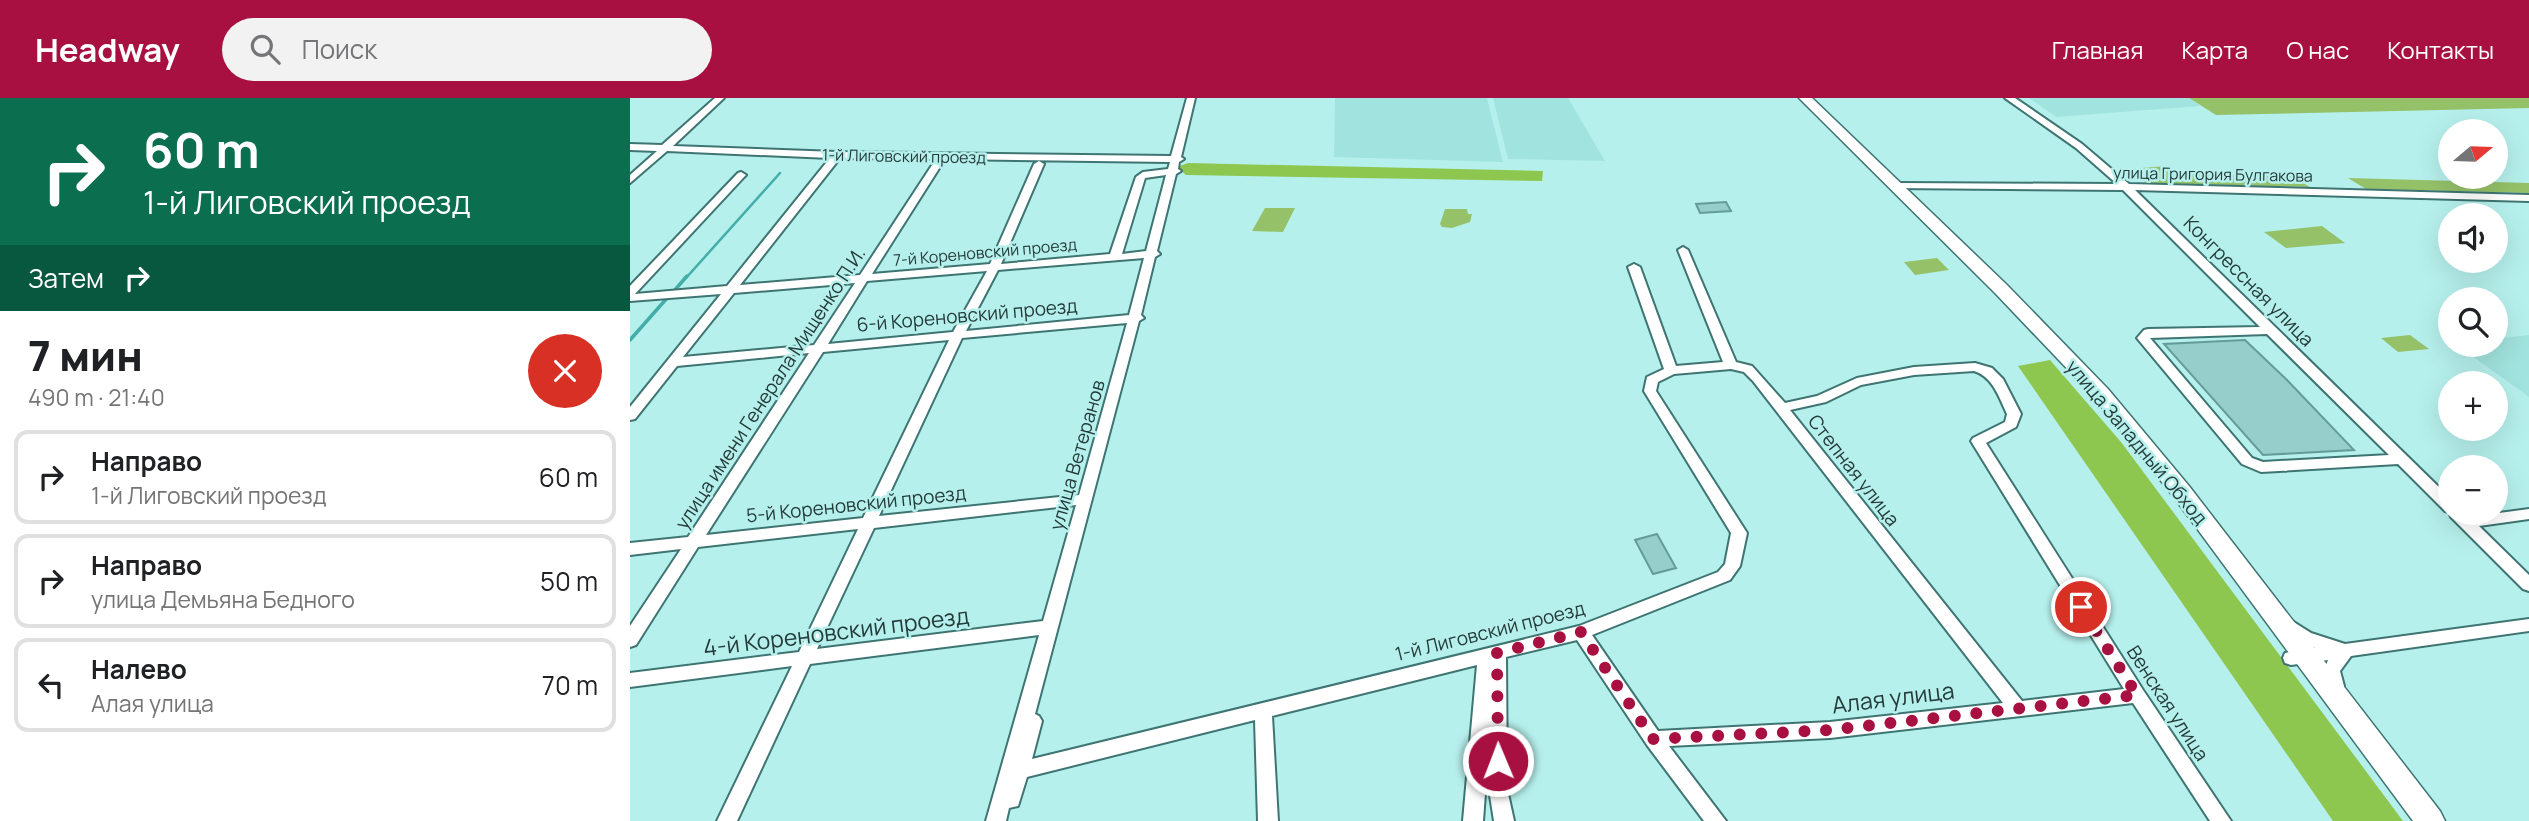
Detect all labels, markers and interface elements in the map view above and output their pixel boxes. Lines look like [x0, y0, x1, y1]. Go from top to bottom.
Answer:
search box [222, 18, 712, 81]
text: Headway [35, 27, 180, 72]
icon: search [246, 30, 284, 68]
text: Поиск [302, 31, 377, 67]
text: Главная [2052, 33, 2143, 66]
text: Карта [2181, 33, 2248, 66]
text: О нас [2286, 33, 2349, 66]
text: Контакты [2387, 33, 2494, 66]
text: 60 m [143, 116, 260, 183]
north arrow [2438, 119, 2508, 189]
map controls [2438, 119, 2508, 525]
icon: right [28, 126, 119, 217]
street label: 1-й Лиговский проезд [822, 144, 987, 168]
street label: улица Григория Булгакова [2113, 161, 2313, 187]
text: 1-й Лиговский проезд [143, 180, 471, 224]
button: sound [2438, 203, 2508, 273]
street label: Конгрессная улица [2178, 210, 2320, 352]
street label: 7-й Кореновский проезд [892, 233, 1078, 271]
street label: улица имени Генерала Мищенко П.И. [669, 242, 871, 534]
icon: right [118, 259, 156, 297]
text: Затем [28, 260, 104, 296]
button: search [2438, 287, 2508, 357]
street label: 6-й Кореновский проезд [856, 292, 1078, 338]
text: 7 мин [28, 326, 143, 384]
button: close [528, 334, 602, 408]
street label: улица Западный Обход [2060, 354, 2214, 530]
button: + [2438, 371, 2508, 441]
street label: улица Ветеранов [1043, 377, 1111, 533]
text: 490 m · 21:40 [28, 381, 165, 413]
street label: Степная улица [1802, 409, 1906, 531]
text: Направо [91, 443, 202, 479]
button: − [2438, 455, 2508, 525]
icon: right [32, 458, 70, 496]
text: 60 m [539, 459, 598, 495]
text: 1-й Лиговский проезд [91, 479, 327, 511]
street label: 5-й Кореновский проезд [745, 480, 967, 528]
text: Направо [91, 547, 202, 583]
icon: right [32, 562, 70, 600]
text: 50 m [540, 563, 598, 599]
pin [2051, 577, 2111, 637]
text: улица Демьяна Бедного [91, 583, 355, 615]
icon: arrive [2062, 588, 2100, 626]
street label: 1-й Лиговский проезд [1392, 595, 1588, 667]
street label: 4-й Кореновский проезд [701, 599, 971, 663]
street label: Венская улица [2121, 640, 2215, 766]
text: Налево [91, 651, 187, 687]
icon: left [32, 666, 70, 704]
text: 70 m [542, 667, 598, 703]
street label: Алая улица [1830, 674, 1956, 720]
text: Алая улица [91, 687, 214, 719]
position arrow [1461, 724, 1535, 798]

